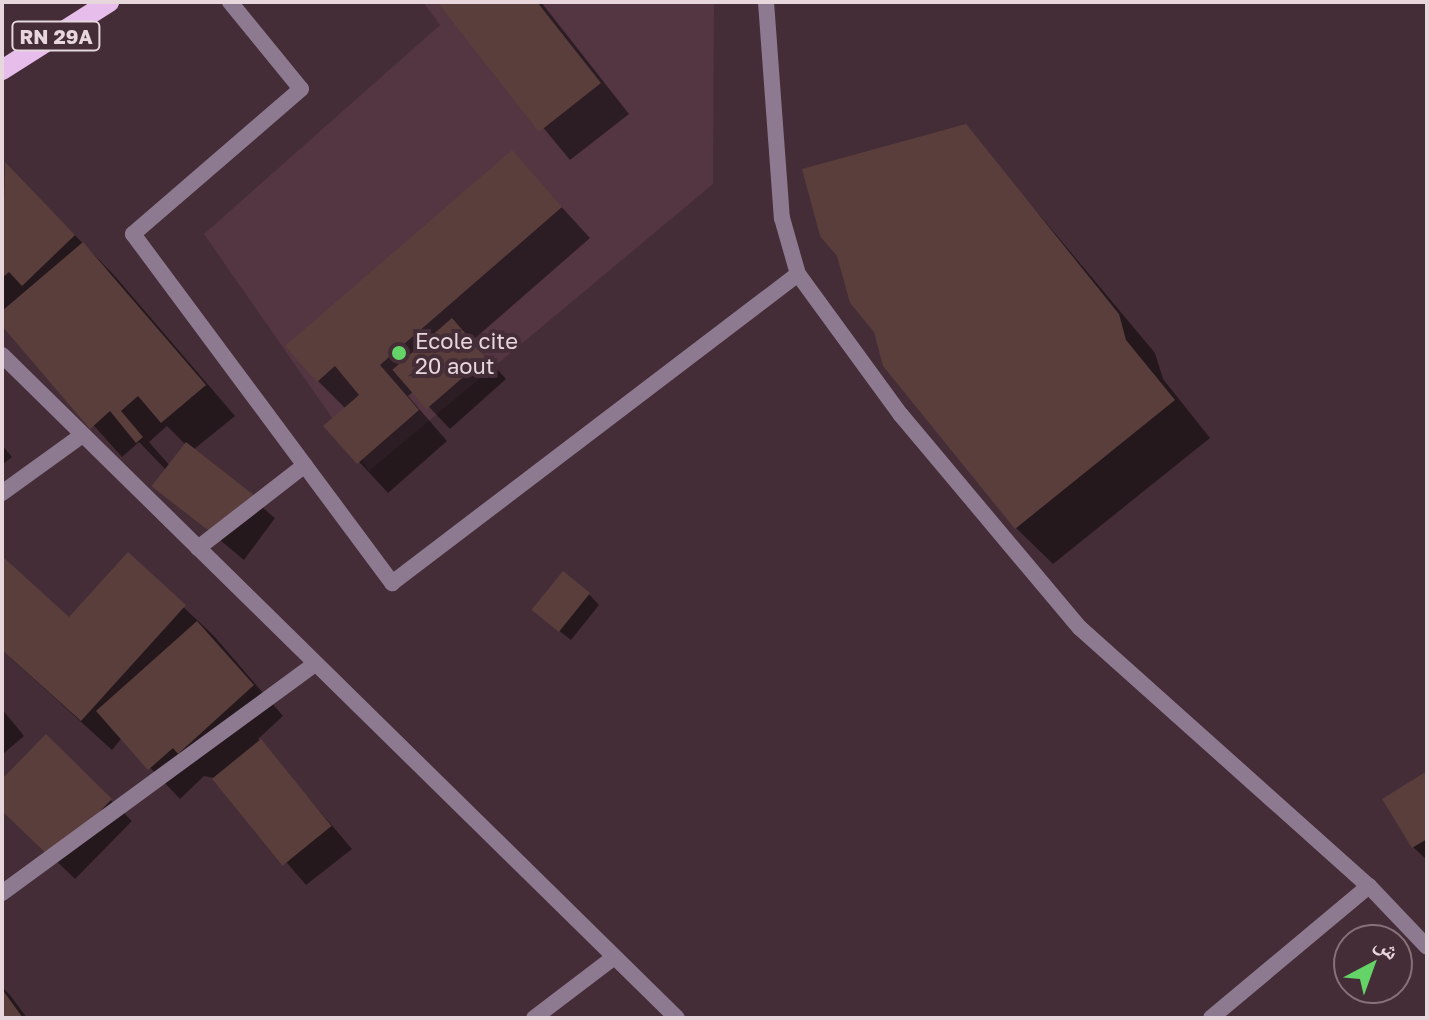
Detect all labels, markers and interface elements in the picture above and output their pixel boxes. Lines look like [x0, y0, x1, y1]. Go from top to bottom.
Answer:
road number: RN 29A [10, 20, 102, 52]
place label: Ecole cite 20 aout [415, 327, 518, 378]
marker: Ecole cite 20 aout [390, 344, 408, 362]
north arrow [1333, 924, 1413, 1004]
text: ش [1370, 929, 1405, 965]

